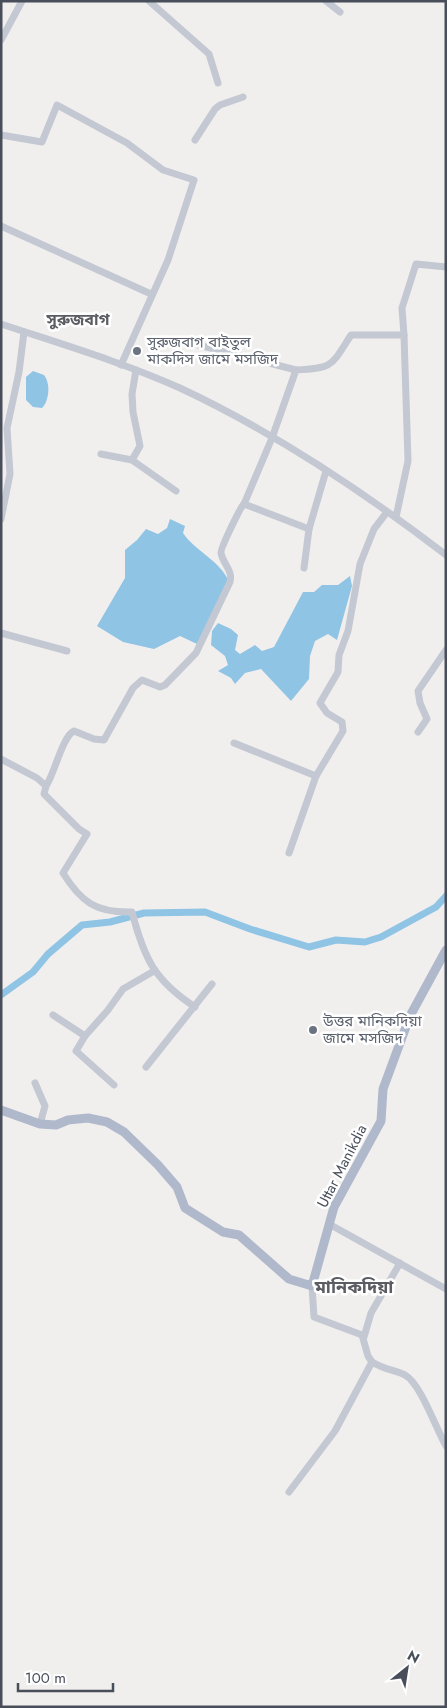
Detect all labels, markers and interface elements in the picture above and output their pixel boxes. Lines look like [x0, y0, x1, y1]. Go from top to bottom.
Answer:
district label: সুরুজবাগ [45, 308, 111, 331]
place label: সুরুজবাগ বাইতুল মাকদিস জামে মসজিদ [146, 331, 279, 370]
marker: সুরুজবাগ বাইতুল মাকদিস জামে মসজিদ [131, 345, 143, 357]
place label: উত্তর মানিকদিয়া জামে মসজিদ [322, 1010, 423, 1049]
marker: উত্তর মানিকদিয়া জামে মসজিদ [307, 1024, 319, 1036]
street label: Uttar Manikdia [312, 1121, 372, 1211]
district label: মানিকদিয়া [314, 1274, 394, 1300]
north arrow [382, 1643, 432, 1693]
text: N [404, 1645, 423, 1668]
scale bar [18, 1660, 112, 1692]
text: 100 m [25, 1667, 66, 1689]

